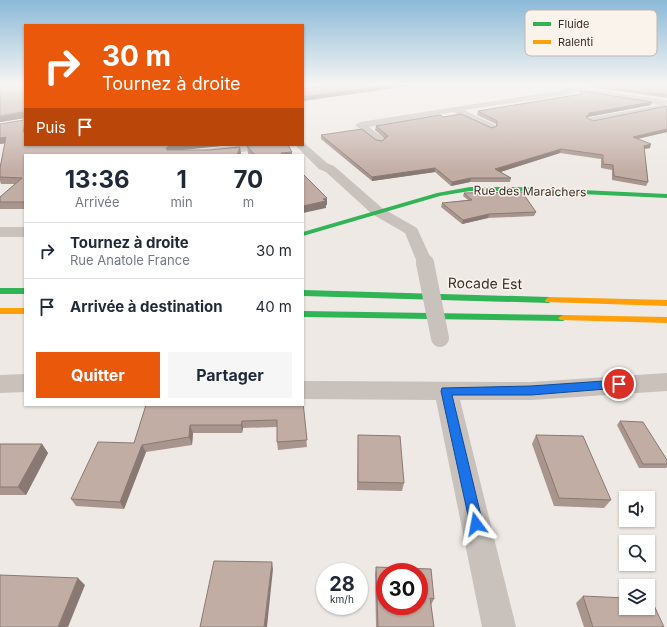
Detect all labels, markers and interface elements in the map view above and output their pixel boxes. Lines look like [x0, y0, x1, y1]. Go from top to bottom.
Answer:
legend [525, 10, 657, 56]
text: Fluide [558, 17, 589, 31]
text: Ralenti [558, 35, 593, 49]
text: 30 m [102, 39, 171, 73]
icon: right [36, 40, 88, 92]
text: Tournez à droite [102, 73, 241, 94]
icon: arrive [74, 116, 96, 138]
text: Puis [36, 118, 66, 137]
text: 13:36 [65, 165, 130, 194]
text: 1 [176, 165, 187, 194]
text: 70 [233, 165, 263, 194]
street label: Rue des Maraîchers [473, 183, 587, 199]
text: Arrivée [75, 194, 120, 210]
text: min [170, 194, 193, 210]
text: m [243, 194, 254, 210]
text: Tournez à droite [70, 233, 189, 252]
icon: right [36, 240, 58, 262]
text: 30 m [256, 241, 292, 260]
text: Rue Anatole France [70, 252, 190, 268]
street label: Rocade Est [448, 274, 523, 292]
icon: arrive [36, 296, 58, 318]
text: Arrivée à destination [70, 297, 223, 316]
text: 40 m [255, 297, 292, 316]
button: Quitter [36, 352, 160, 398]
button: Partager [168, 352, 292, 398]
pin [602, 367, 636, 401]
icon: arrive [608, 373, 630, 395]
map controls [619, 491, 655, 615]
button: sound [619, 491, 655, 527]
position arrow [455, 503, 497, 545]
button: search [619, 535, 655, 571]
speed limit sign: 30 [376, 563, 428, 615]
text: 28 [329, 572, 355, 596]
button: layers [619, 579, 655, 615]
text: km/h [330, 593, 354, 605]

